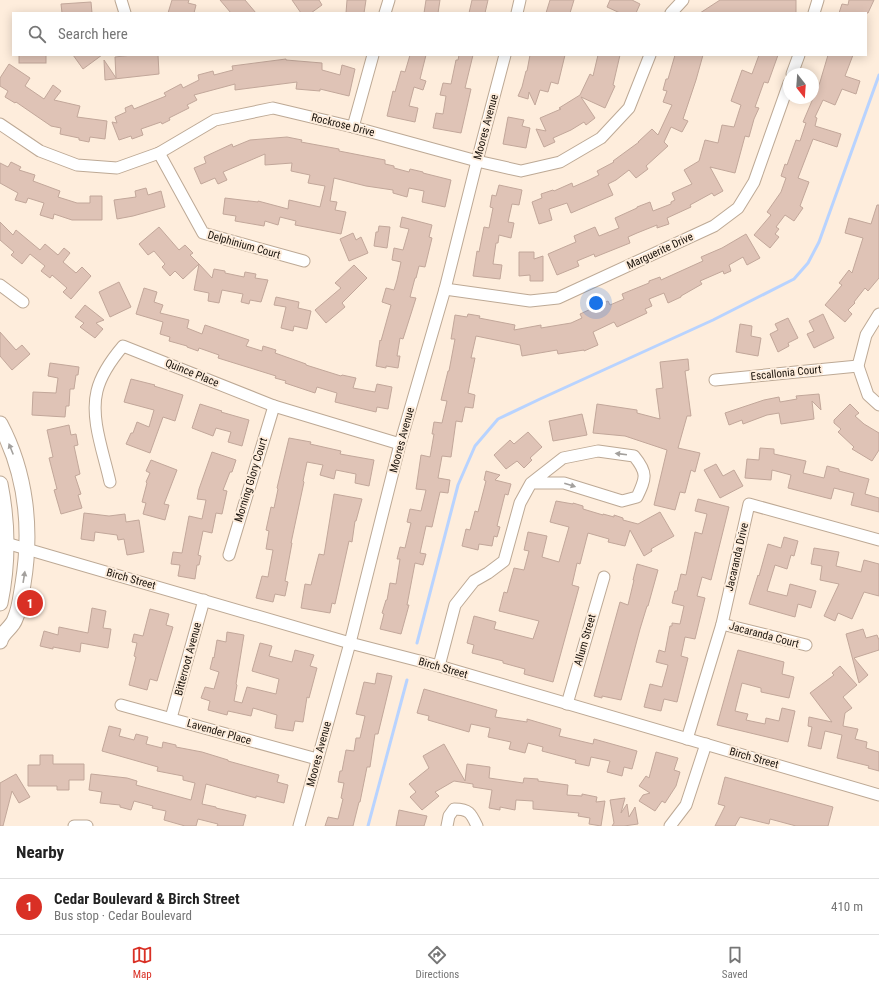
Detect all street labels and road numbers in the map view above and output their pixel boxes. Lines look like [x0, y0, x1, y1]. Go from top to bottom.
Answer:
street label: Moores Avenue [471, 93, 501, 161]
street label: Rockrose Drive [310, 111, 376, 139]
street label: Delphinium Court [206, 228, 282, 262]
street label: Marguerite Drive [625, 230, 695, 272]
street label: Quince Place [163, 356, 221, 390]
street label: Escallonia Court [750, 363, 822, 383]
street label: Moores Avenue [387, 406, 417, 474]
street label: Morning Glory Court [232, 436, 270, 524]
street label: Jacaranda Drive [723, 521, 751, 593]
street label: Birch Street [105, 566, 157, 592]
street label: Allum Street [571, 613, 599, 667]
street label: Jacaranda Court [728, 619, 800, 651]
street label: Bitterroot Avenue [172, 621, 204, 697]
street label: Birch Street [417, 655, 469, 681]
street label: Lavender Place [185, 717, 253, 747]
street label: Moores Avenue [304, 720, 334, 788]
street label: Birch Street [728, 745, 780, 771]

